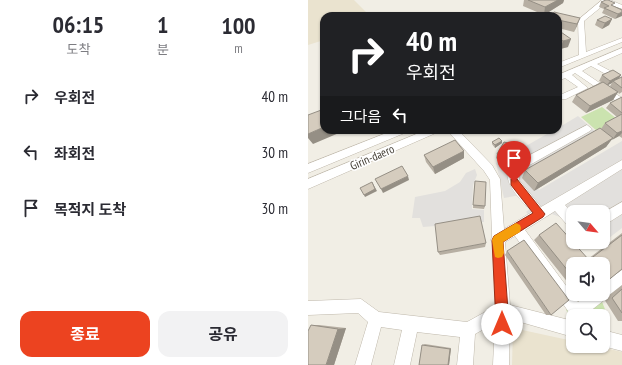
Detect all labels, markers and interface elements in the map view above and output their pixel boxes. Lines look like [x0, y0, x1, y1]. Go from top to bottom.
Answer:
text: 06:15 [52, 9, 104, 40]
text: 1 [157, 9, 168, 40]
text: 100 [221, 10, 256, 41]
text: 40 m [406, 22, 457, 59]
icon: right [340, 28, 392, 80]
text: m [234, 40, 243, 57]
text: 도착 [66, 41, 90, 58]
text: 분 [157, 41, 169, 58]
text: 우회전 [406, 61, 456, 84]
icon: right [20, 85, 42, 107]
text: 40 m [262, 87, 288, 106]
text: 우회전 [54, 88, 95, 107]
icon: left [389, 104, 411, 126]
text: 그다음 [340, 107, 381, 126]
icon: left [20, 141, 42, 163]
street label: Girin-daero [348, 141, 396, 173]
pin [497, 141, 531, 182]
text: 30 m [262, 143, 288, 162]
text: 좌회전 [54, 144, 95, 163]
icon: arrive [503, 147, 525, 169]
icon: arrive [20, 197, 42, 219]
text: 30 m [262, 199, 288, 218]
text: 목적지 도착 [54, 200, 126, 219]
north arrow [566, 205, 610, 249]
map controls [566, 205, 610, 353]
button: sound [566, 257, 610, 301]
position arrow [481, 303, 523, 345]
button: search [566, 309, 610, 353]
button: 종료 [20, 311, 150, 357]
button: 공유 [158, 311, 288, 357]

